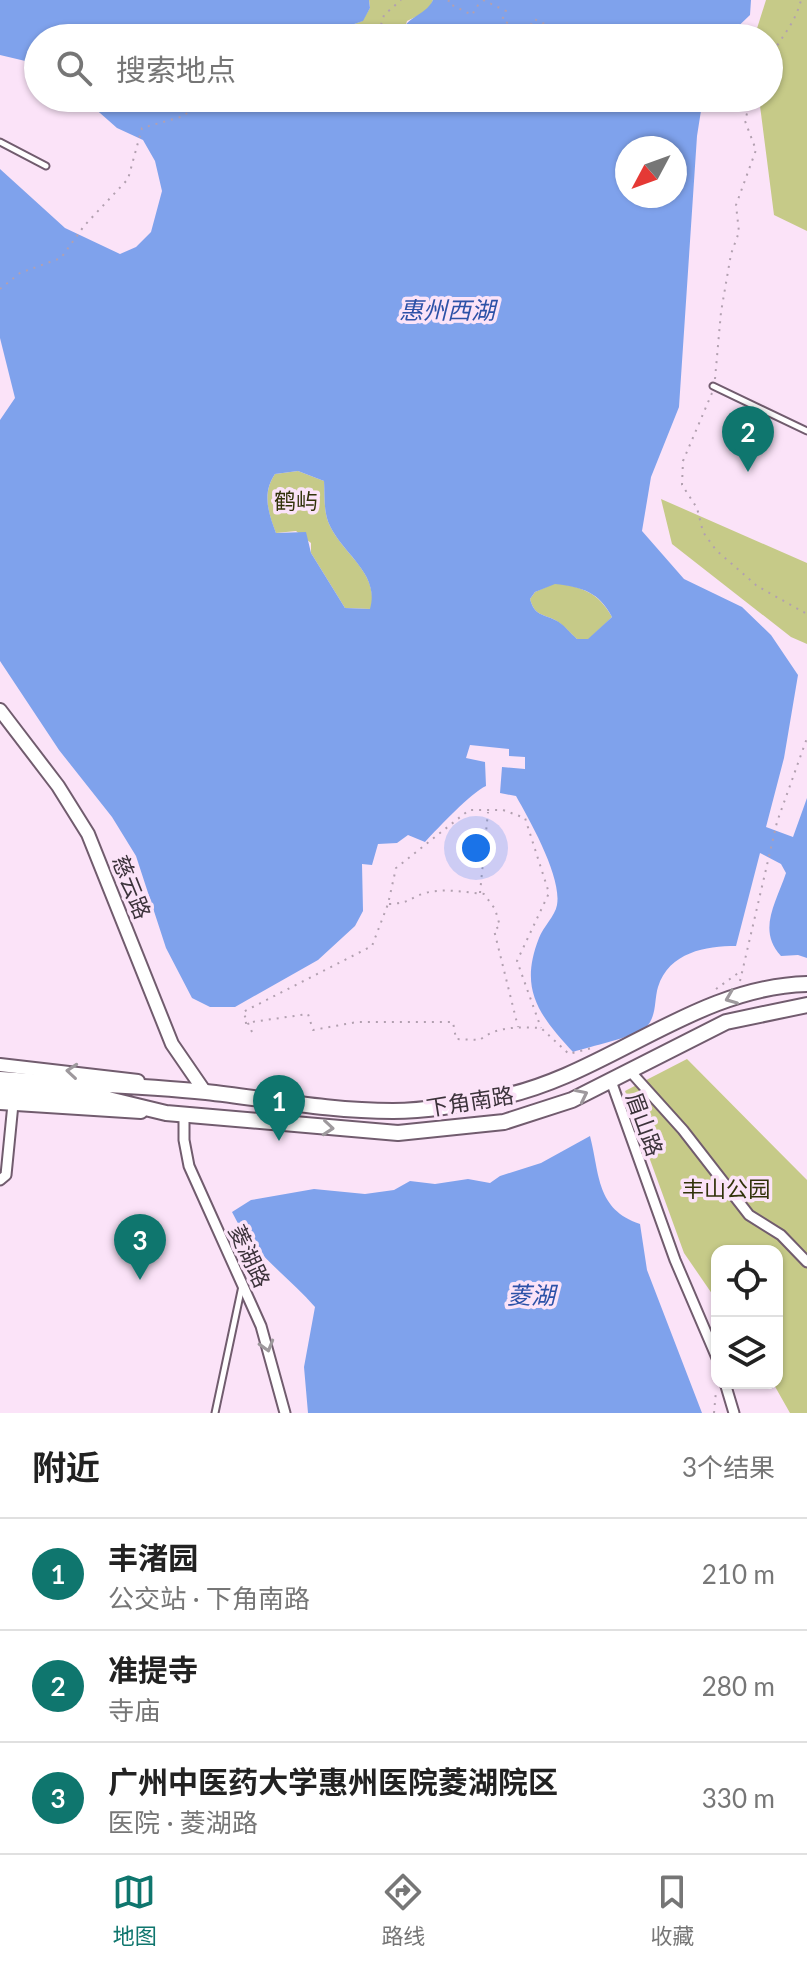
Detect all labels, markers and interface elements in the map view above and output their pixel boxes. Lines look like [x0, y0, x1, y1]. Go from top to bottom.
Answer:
search box [24, 24, 783, 112]
icon: search [52, 46, 96, 90]
text: 搜索地点 [116, 51, 236, 87]
north arrow [615, 136, 687, 208]
water label: 惠州西湖 [399, 295, 499, 324]
pin: 2 [722, 406, 774, 472]
park label: 鹤屿 [274, 487, 318, 514]
your location [456, 828, 496, 868]
street label: 慈云路 [107, 851, 157, 923]
one-way arrow [725, 989, 739, 1005]
one-way arrow [65, 1063, 78, 1080]
pin: 1 [253, 1075, 305, 1141]
street label: 下角南路 [424, 1081, 516, 1121]
street label: 眉山路 [621, 1088, 669, 1160]
one-way arrow [574, 1089, 588, 1105]
one-way arrow [322, 1119, 335, 1136]
park label: 丰山公园 [682, 1175, 770, 1202]
pin: 3 [114, 1214, 166, 1280]
street label: 菱湖路 [224, 1220, 276, 1292]
map controls [711, 1245, 783, 1389]
button: locate [711, 1245, 783, 1317]
water label: 菱湖 [507, 1280, 559, 1309]
button: layers [711, 1317, 783, 1389]
one-way arrow [257, 1339, 274, 1353]
text: 附近 [32, 1446, 100, 1487]
text: 3个结果 [682, 1451, 775, 1483]
text: 丰渚园 [108, 1539, 198, 1575]
text: 1 [50, 1558, 66, 1590]
text: 210 m [702, 1558, 775, 1590]
text: 公交站 · 下角南路 [108, 1582, 310, 1614]
text: 准提寺 [108, 1651, 198, 1687]
text: 2 [50, 1670, 66, 1702]
text: 280 m [702, 1670, 775, 1702]
text: 寺庙 [108, 1694, 160, 1726]
text: 广州中医药大学惠州医院菱湖院区 [108, 1763, 558, 1799]
text: 3 [50, 1782, 66, 1814]
text: 330 m [702, 1782, 775, 1814]
text: 医院 · 菱湖路 [108, 1806, 258, 1838]
tab: 地图 [112, 1870, 157, 1950]
tab: 路线 [381, 1870, 426, 1950]
tab: 收藏 [650, 1870, 695, 1950]

